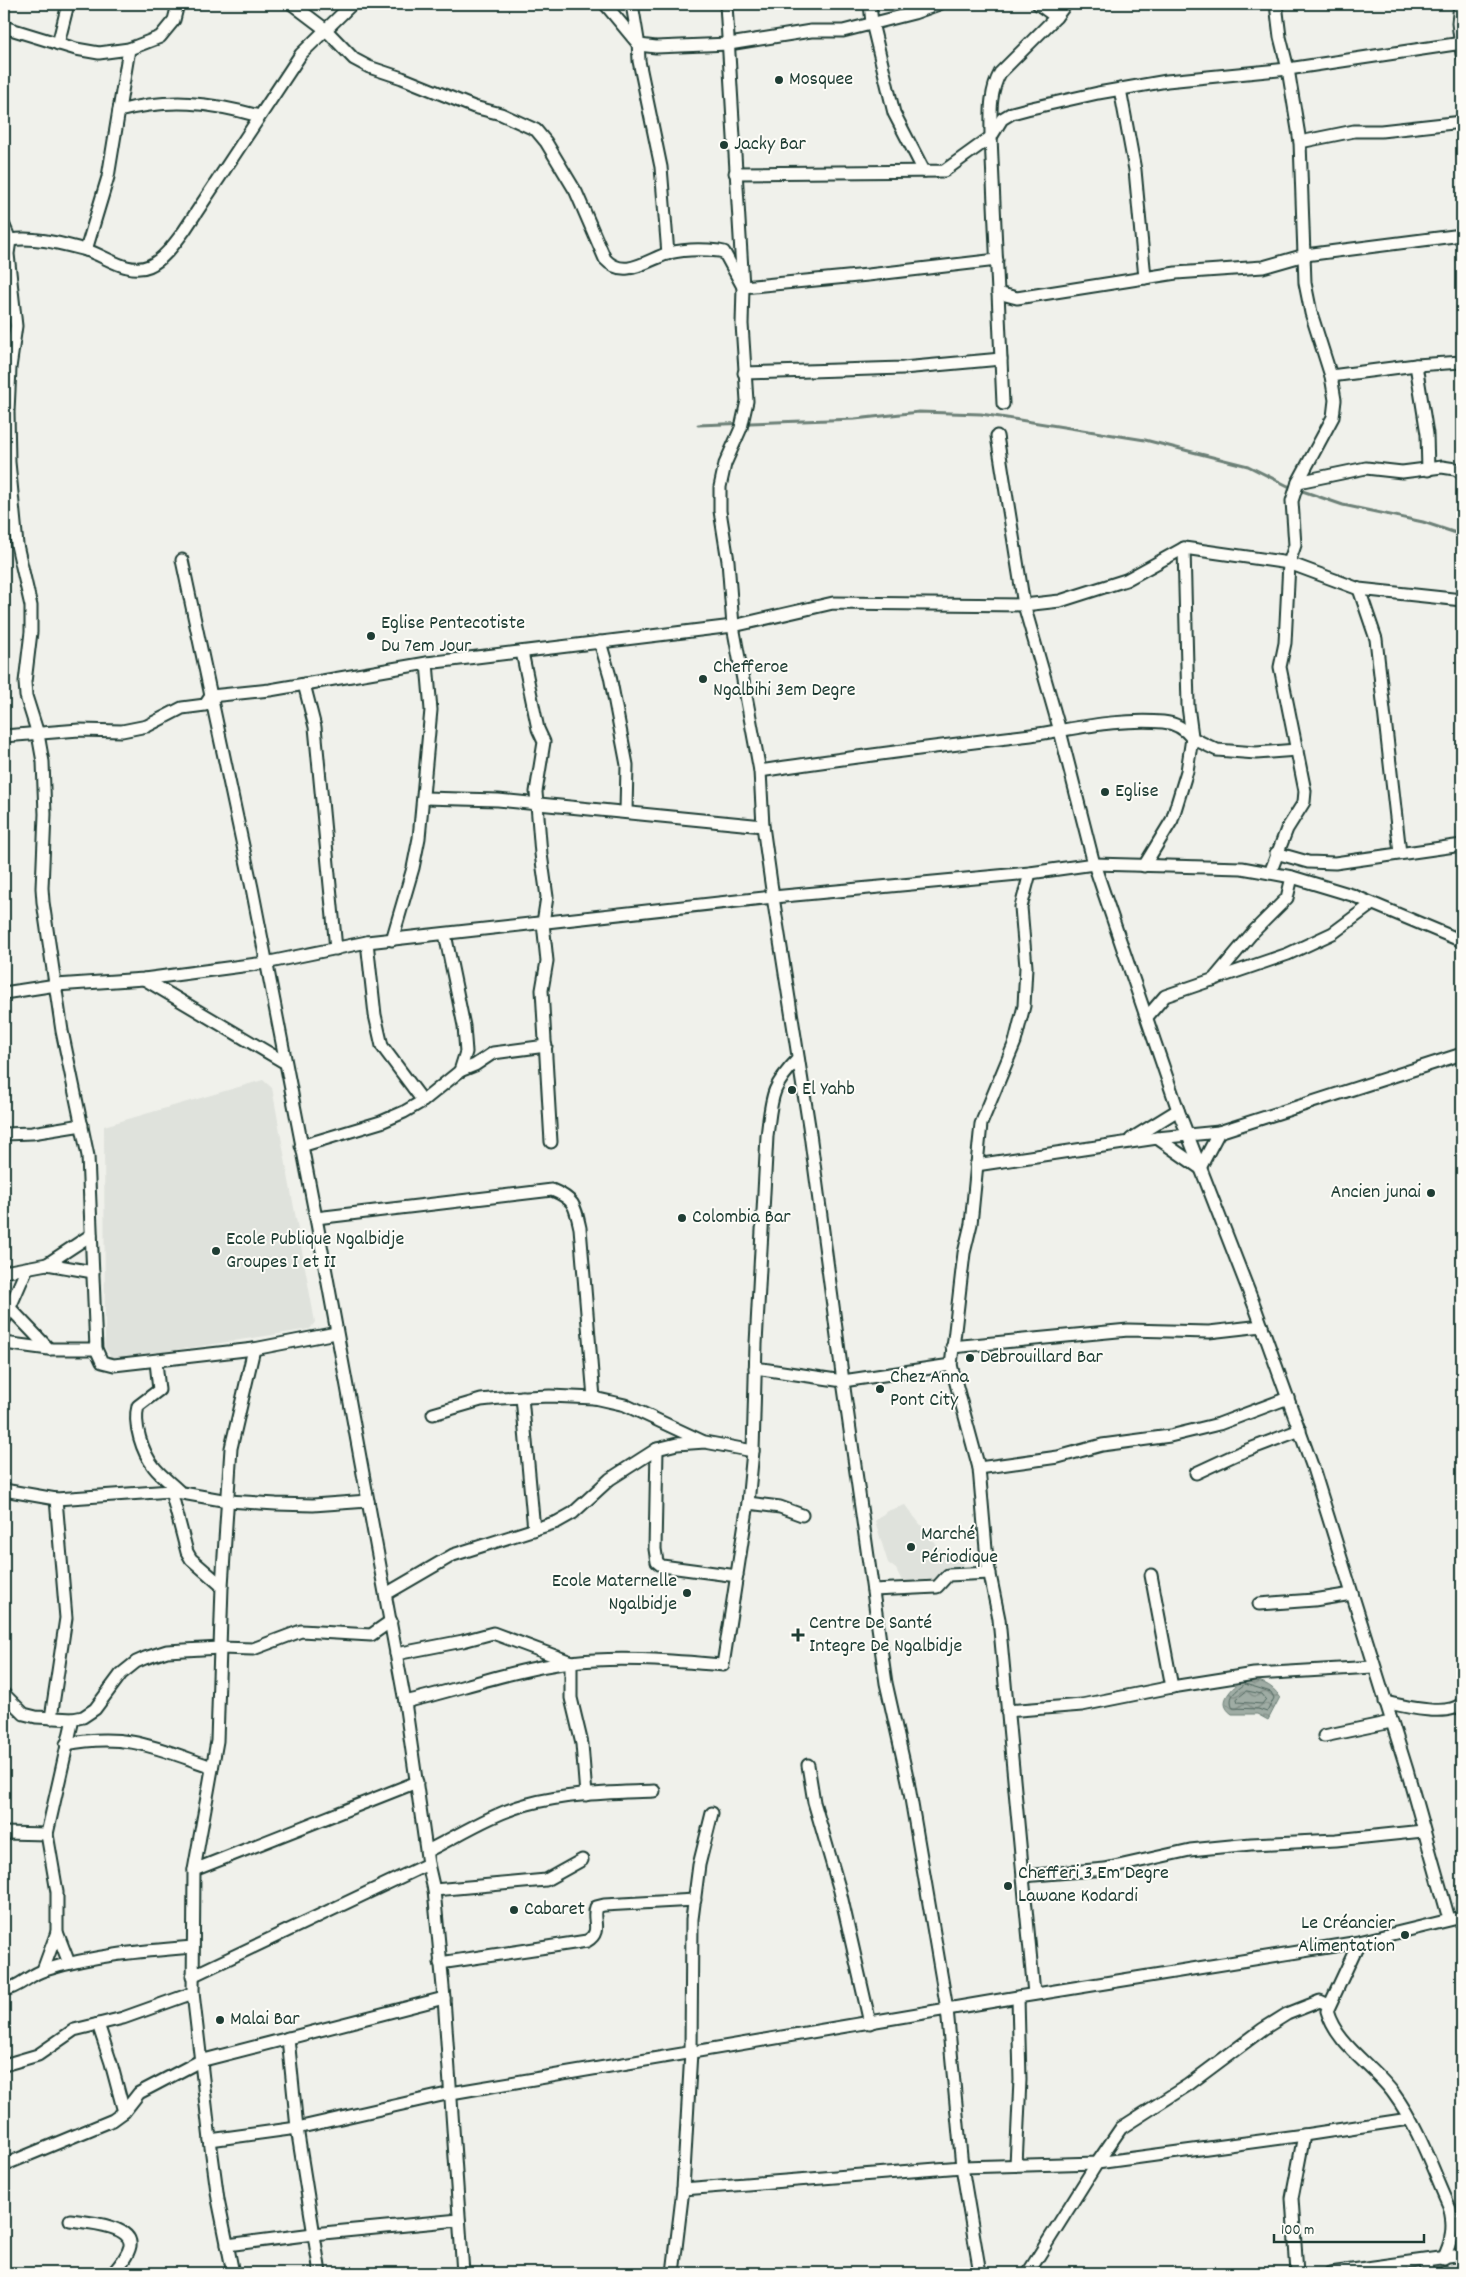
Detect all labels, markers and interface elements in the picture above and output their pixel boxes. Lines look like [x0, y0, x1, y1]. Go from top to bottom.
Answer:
place label: Mosquee [789, 66, 853, 94]
marker: Mosquee [773, 74, 785, 86]
place label: Jacky Bar [734, 131, 806, 159]
marker: Jacky Bar [718, 139, 730, 151]
place label: Eglise Pentecotiste Du 7em Jour [381, 610, 525, 661]
marker: Eglise Pentecotiste Du 7em Jour [365, 630, 377, 642]
place label: Chefferoe Ngalbihi 3em Degre [713, 654, 856, 705]
marker: Chefferoe Ngalbihi 3em Degre [697, 673, 709, 685]
place label: Eglise [1115, 778, 1159, 806]
marker: Eglise [1099, 786, 1111, 798]
place label: El Yahb [802, 1076, 855, 1104]
marker: El Yahb [786, 1084, 798, 1096]
place label: Ancien junai [1330, 1179, 1421, 1207]
marker: Ancien junai [1425, 1187, 1437, 1199]
place label: Colombia Bar [692, 1204, 791, 1232]
marker: Colombia Bar [676, 1212, 688, 1224]
place label: Ecole Publique Ngalbidje Groupes I et II [226, 1226, 405, 1277]
marker: Ecole Publique Ngalbidje Groupes I et II [210, 1245, 222, 1257]
place label: Debrouillard Bar [980, 1344, 1104, 1372]
marker: Debrouillard Bar [964, 1352, 976, 1364]
place label: Chez Anna Pont City [890, 1364, 969, 1415]
marker: Chez Anna Pont City [874, 1383, 886, 1395]
place label: Marché Périodique [921, 1521, 998, 1572]
marker: Marché Périodique [905, 1541, 917, 1553]
place label: Ecole Maternelle Ngalbidje [552, 1568, 677, 1619]
marker: Ecole Maternelle Ngalbidje [681, 1587, 693, 1599]
place label: Centre De Santé Integre De Ngalbidje [809, 1610, 963, 1661]
marker: Centre De Santé Integre De Ngalbidje [791, 1628, 805, 1642]
place label: Chefferi 3 Em Degre Lawane Kodardi [1018, 1860, 1169, 1911]
marker: Chefferi 3 Em Degre Lawane Kodardi [1002, 1880, 1014, 1892]
place label: Cabaret [524, 1896, 585, 1924]
marker: Cabaret [508, 1904, 520, 1916]
place label: Le Créancier Alimentation [1298, 1910, 1396, 1961]
marker: Le Créancier Alimentation [1399, 1929, 1411, 1941]
place label: Malai Bar [230, 2006, 300, 2034]
marker: Malai Bar [214, 2014, 226, 2026]
scale bar [1274, 2212, 1424, 2244]
text: 100 m [1281, 2220, 1314, 2242]

